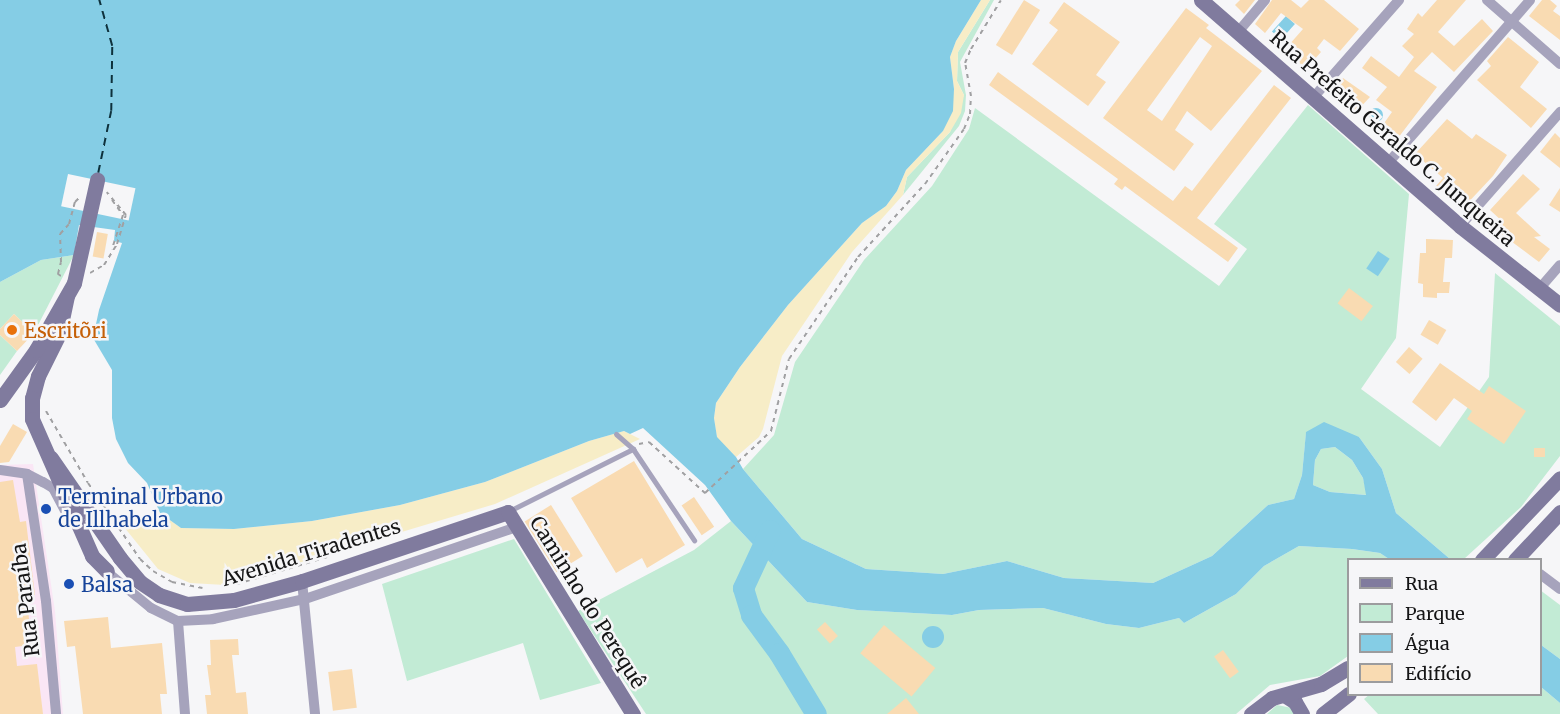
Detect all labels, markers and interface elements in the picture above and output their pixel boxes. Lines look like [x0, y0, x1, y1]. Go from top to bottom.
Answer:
street label: Rua Prefeito Geraldo C. Junqueira [1266, 25, 1520, 251]
place label: Escritõri [24, 318, 107, 342]
marker: Escritõri [5, 323, 19, 337]
place label: Terminal Urbano de Illhabela [58, 485, 223, 532]
marker: Terminal Urbano de Illhabela [39, 502, 53, 516]
street label: Caminho do Perequê [525, 511, 651, 693]
street label: Avenida Tiradentes [219, 513, 403, 591]
street label: Rua Paraíba [6, 542, 44, 658]
legend [1347, 558, 1542, 696]
place label: Balsa [81, 572, 133, 596]
text: Rua [1405, 572, 1438, 595]
marker: Balsa [62, 577, 76, 591]
text: Parque [1405, 602, 1465, 625]
text: Água [1405, 632, 1450, 655]
text: Edifício [1405, 662, 1471, 685]

